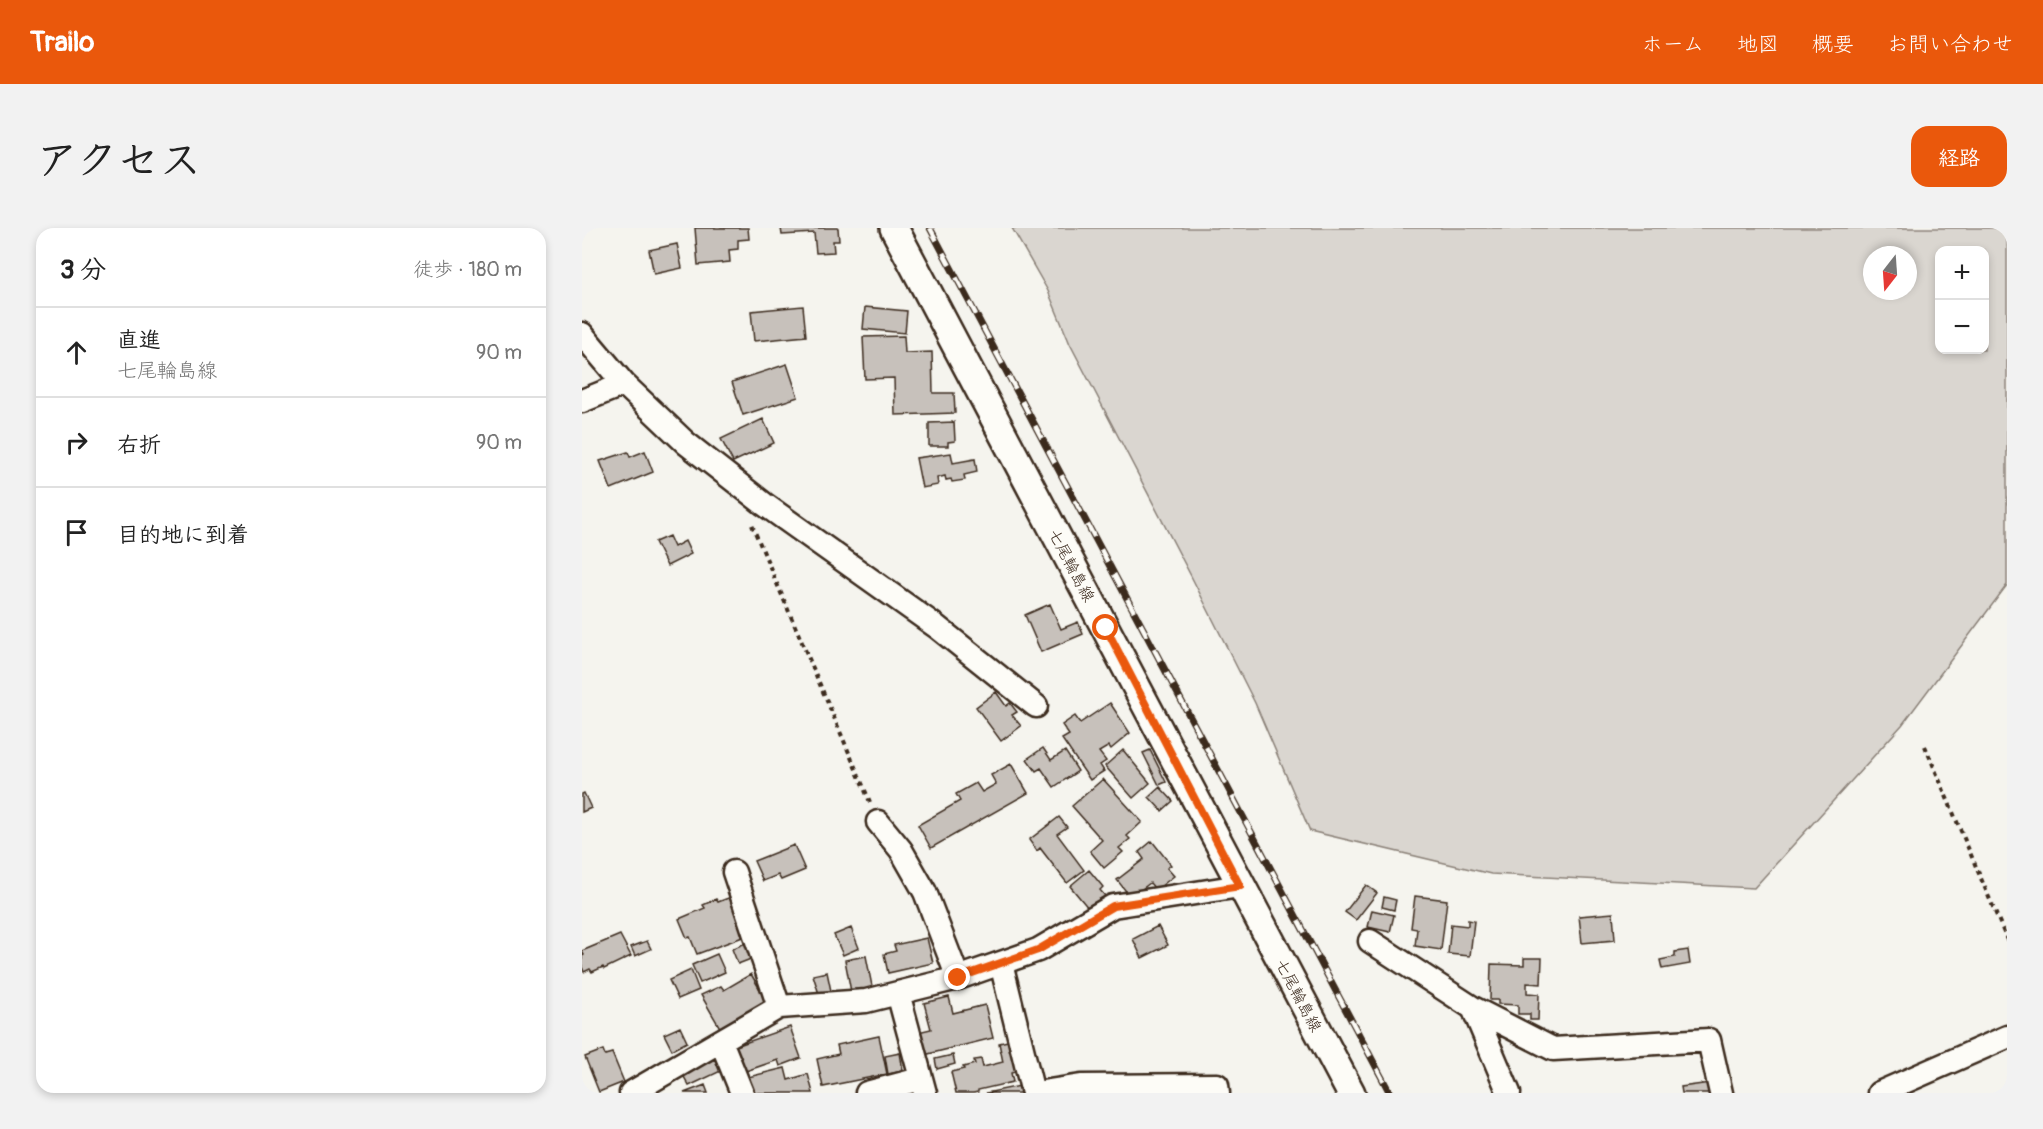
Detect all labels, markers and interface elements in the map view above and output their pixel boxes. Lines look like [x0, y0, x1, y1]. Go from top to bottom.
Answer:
text: Trailo [30, 25, 94, 60]
text: ホーム [1642, 31, 1704, 58]
text: 地図 [1737, 31, 1779, 58]
text: 概要 [1812, 31, 1854, 58]
text: お問い合わせ [1887, 31, 2013, 58]
button: 経路 [1911, 126, 2007, 187]
text: アクセス [36, 135, 201, 187]
north arrow [1863, 246, 1917, 300]
map controls [1935, 246, 1989, 354]
button: + [1935, 246, 1989, 300]
text: 3 分 [60, 254, 106, 286]
text: 徒歩 · 180 m [413, 257, 522, 282]
button: − [1935, 300, 1989, 354]
text: 直進 [117, 326, 161, 354]
icon: ahead [60, 336, 93, 369]
text: 90 m [476, 340, 522, 365]
text: 七尾輪島線 [117, 358, 217, 383]
icon: right [60, 426, 93, 459]
text: 90 m [476, 430, 522, 455]
text: 右折 [117, 431, 161, 459]
icon: arrive [60, 516, 93, 549]
text: 目的地に到着 [117, 521, 249, 549]
street label: 七尾輪島線 [1044, 525, 1099, 605]
route start [1092, 614, 1118, 640]
street label: 七尾輪島線 [1271, 955, 1326, 1035]
route end [944, 964, 970, 990]

